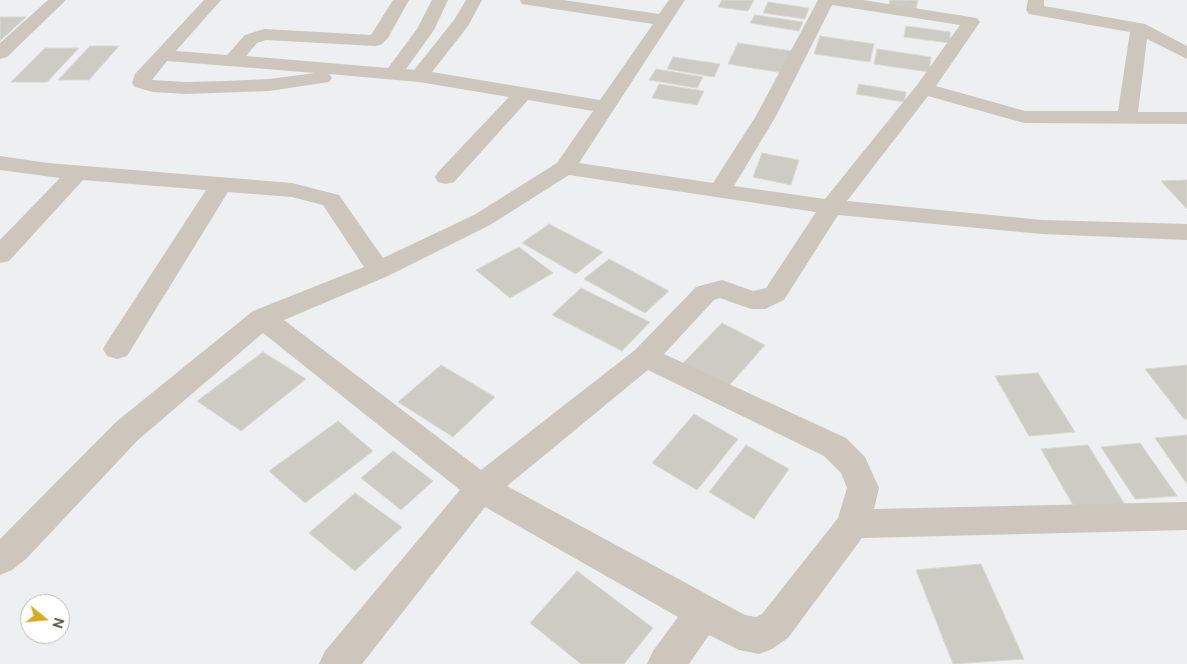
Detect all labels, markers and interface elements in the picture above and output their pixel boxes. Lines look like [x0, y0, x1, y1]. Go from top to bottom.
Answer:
north arrow [20, 594, 70, 644]
text: N [49, 616, 68, 630]

